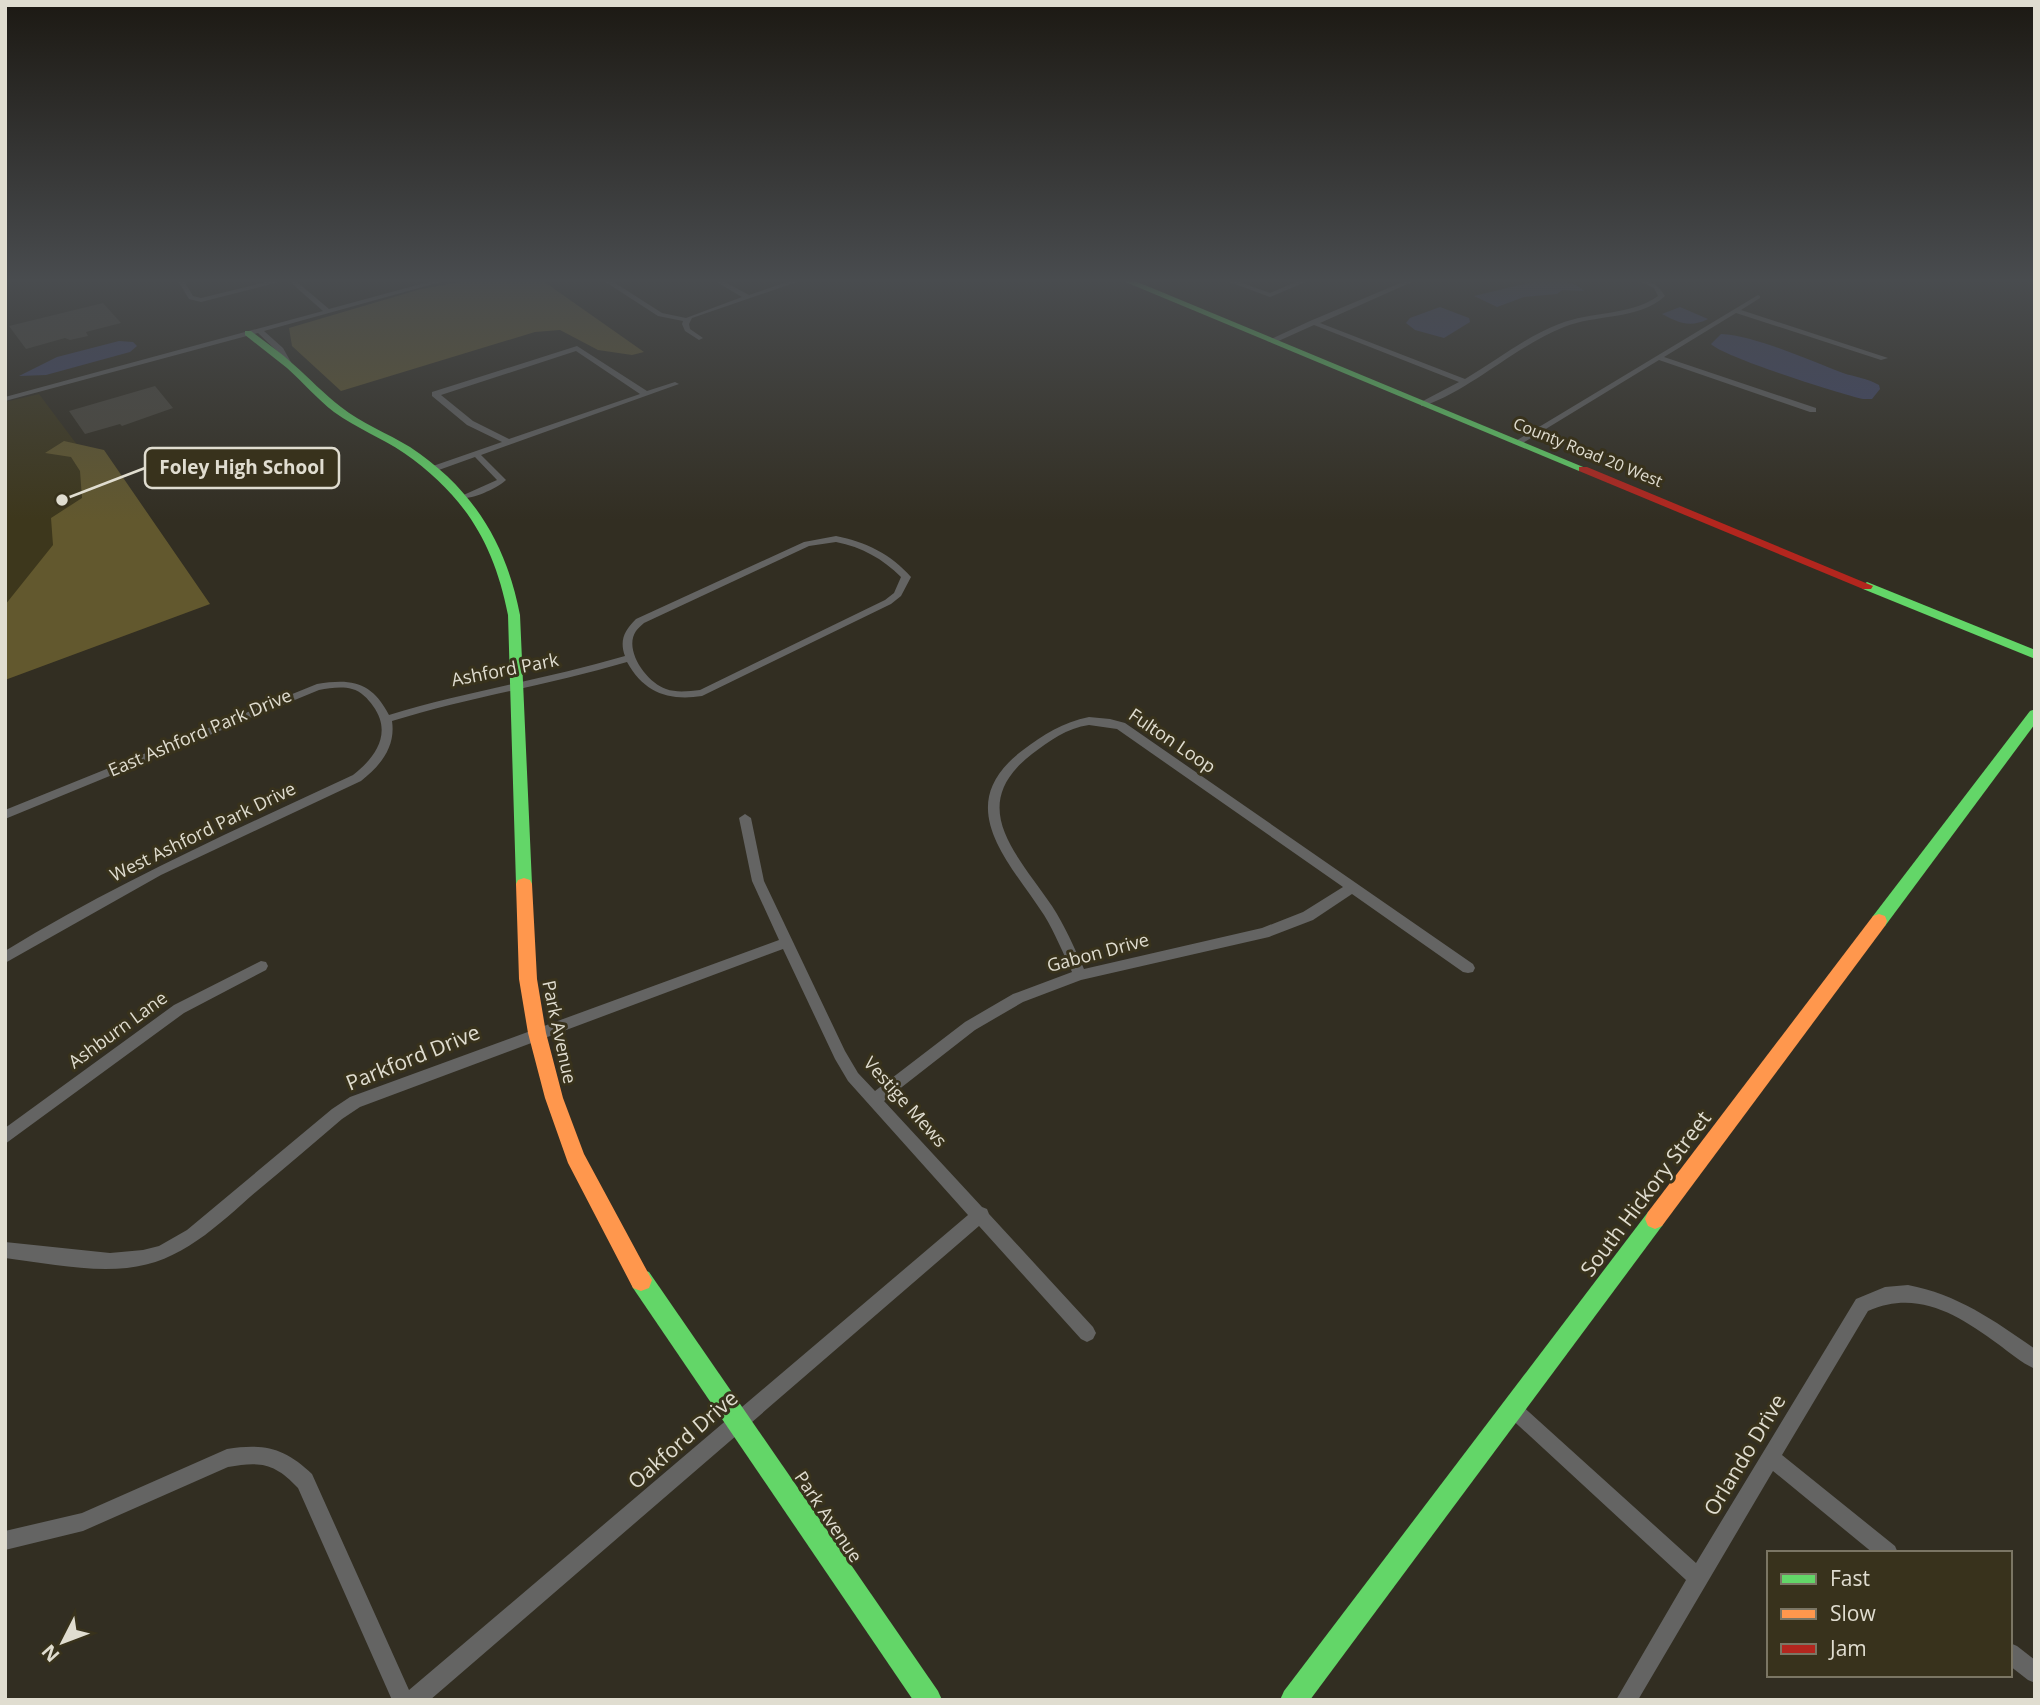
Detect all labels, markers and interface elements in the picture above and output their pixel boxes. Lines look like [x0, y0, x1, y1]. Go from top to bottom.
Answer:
street label: County Road 20 West [1510, 412, 1666, 492]
callout: Foley High School [145, 448, 339, 488]
text: Foley High School [159, 454, 325, 480]
street label: Ashford Park [449, 647, 561, 691]
street label: East Ashford Park Drive [104, 683, 295, 782]
street label: Fulton Loop [1124, 702, 1221, 778]
street label: West Ashford Park Drive [106, 776, 299, 887]
street label: Gabon Drive [1044, 927, 1151, 977]
street label: Park Avenue [537, 978, 583, 1086]
street label: Ashburn Lane [63, 985, 172, 1073]
street label: Parkford Drive [342, 1018, 484, 1097]
street label: Vestige Mews [859, 1051, 953, 1152]
street label: South Hickory Street [1574, 1105, 1717, 1282]
street label: Oakford Drive [621, 1384, 743, 1495]
street label: Orlando Drive [1697, 1389, 1791, 1520]
street label: Park Avenue [790, 1466, 868, 1567]
legend [1767, 1551, 2012, 1677]
text: Fast [1830, 1564, 1870, 1592]
text: Slow [1830, 1599, 1876, 1627]
north arrow [28, 1607, 98, 1677]
text: Jam [1828, 1634, 1867, 1662]
text: N [36, 1639, 65, 1668]

